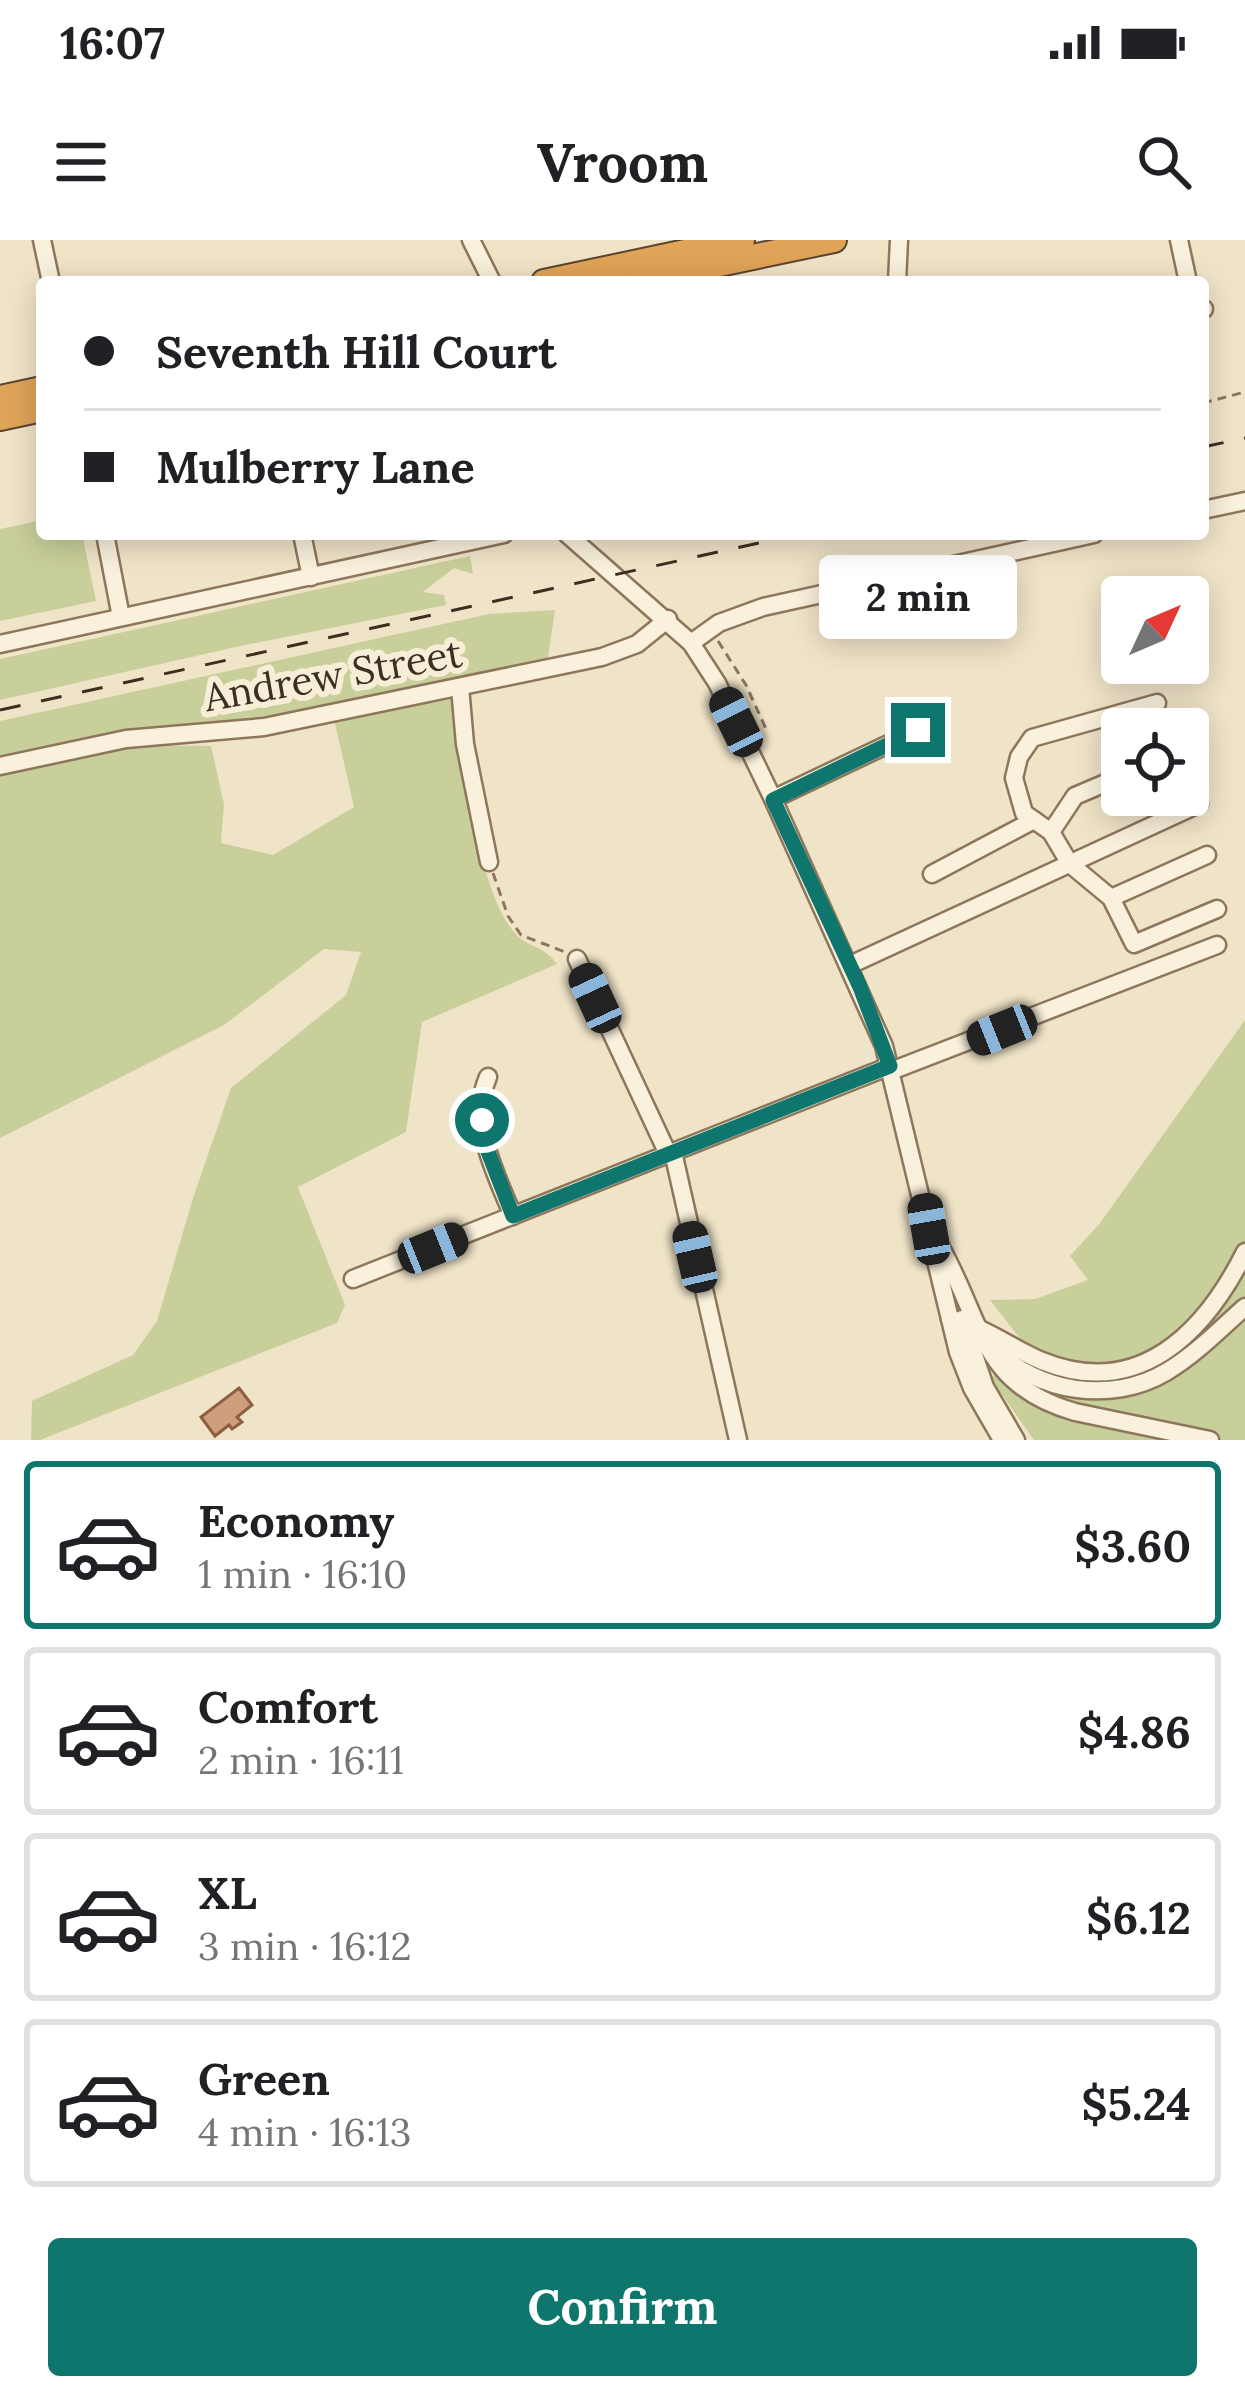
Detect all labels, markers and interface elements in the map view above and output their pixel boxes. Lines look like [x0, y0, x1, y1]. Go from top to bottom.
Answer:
text: 16:07 [60, 14, 165, 71]
text: Vroom [537, 128, 708, 197]
icon: menu [48, 129, 114, 195]
icon: search [1131, 129, 1197, 195]
text: Seventh Hill Court [156, 323, 557, 380]
text: Mulberry Lane [156, 438, 475, 495]
callout: 2 min [819, 556, 1017, 640]
text: 2 min [866, 572, 970, 622]
north arrow [1101, 576, 1209, 684]
map controls [1101, 576, 1209, 816]
street label: Andrew Street [199, 628, 466, 722]
car [704, 682, 768, 762]
route end [891, 703, 945, 757]
button: locate [1101, 708, 1209, 816]
car [563, 958, 627, 1038]
car [962, 1000, 1042, 1060]
route start [455, 1093, 509, 1147]
car [905, 1190, 953, 1268]
car [393, 1218, 473, 1278]
car [669, 1218, 721, 1296]
icon: car [54, 1491, 162, 1599]
text: Economy [198, 1492, 394, 1549]
text: $3.60 [1074, 1517, 1191, 1574]
text: 1 min · 16:10 [198, 1549, 407, 1599]
icon: car [54, 1677, 162, 1785]
text: Comfort [198, 1678, 378, 1735]
text: $4.86 [1078, 1703, 1191, 1760]
text: 2 min · 16:11 [198, 1735, 404, 1785]
icon: car [54, 1863, 162, 1971]
text: XL [198, 1864, 257, 1921]
text: $6.12 [1086, 1889, 1191, 1946]
text: 3 min · 16:12 [198, 1921, 411, 1971]
icon: car [54, 2049, 162, 2157]
text: Green [198, 2050, 330, 2107]
text: $5.24 [1081, 2075, 1191, 2132]
text: 4 min · 16:13 [198, 2107, 412, 2157]
button: Confirm [48, 2238, 1197, 2376]

